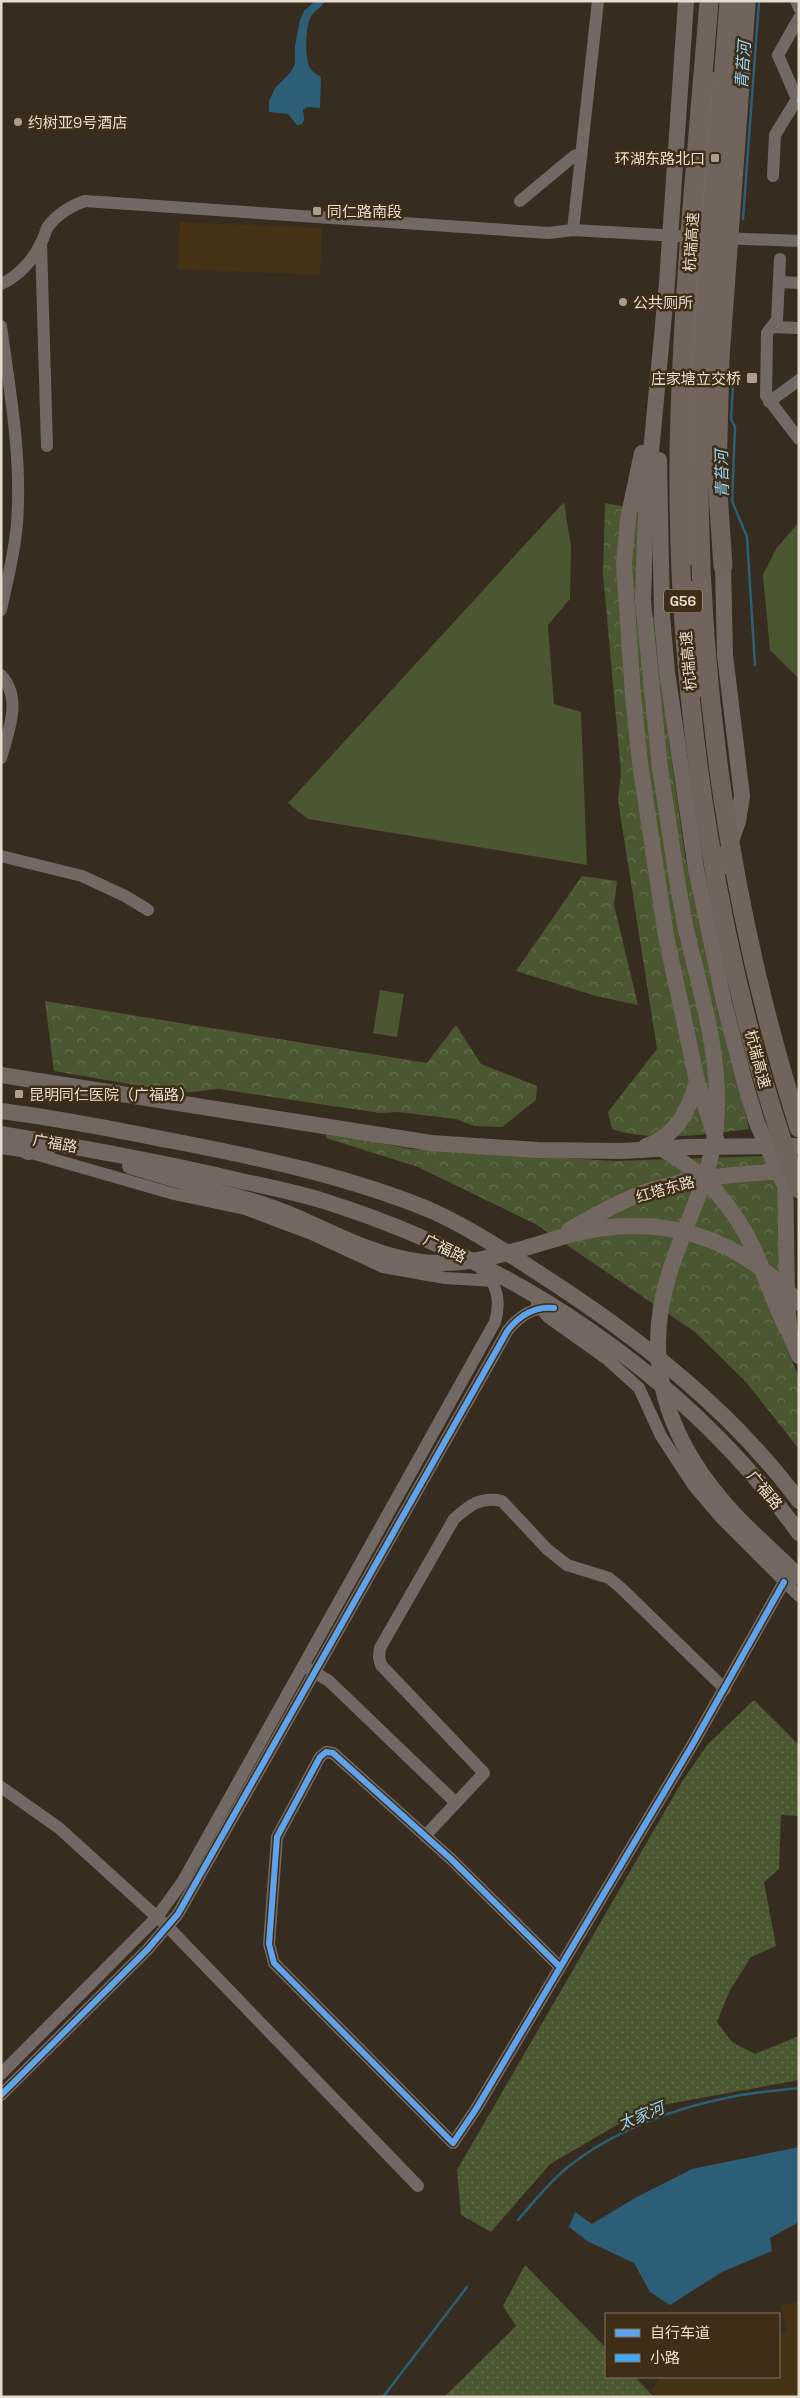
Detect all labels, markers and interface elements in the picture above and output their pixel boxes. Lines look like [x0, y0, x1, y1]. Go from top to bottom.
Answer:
water label: 青苔河 [731, 37, 755, 90]
place label: 约树亚9号酒店 [28, 113, 127, 132]
marker: 约树亚9号酒店 [12, 116, 24, 128]
place label: 环湖东路北口 [615, 149, 705, 168]
marker: 环湖东路北口 [709, 152, 721, 164]
place label: 同仁路南段 [327, 202, 402, 221]
marker: 同仁路南段 [311, 205, 323, 217]
street label: 杭瑞高速 [679, 211, 703, 273]
place label: 公共厕所 [633, 293, 693, 312]
marker: 公共厕所 [617, 296, 629, 308]
place label: 庄家塘立交桥 [651, 369, 741, 388]
marker: 庄家塘立交桥 [745, 371, 759, 385]
water label: 青苔河 [711, 447, 733, 498]
road number: G56 [664, 590, 702, 612]
street label: 杭瑞高速 [676, 630, 700, 692]
street label: 杭瑞高速 [741, 1028, 775, 1090]
place label: 昆明同仁医院（广福路） [29, 1085, 194, 1104]
marker: 昆明同仁医院（广福路） [13, 1088, 25, 1100]
street label: 广福路 [31, 1130, 79, 1156]
street label: 红塔东路 [634, 1172, 696, 1206]
street label: 广福路 [421, 1230, 469, 1266]
street label: 广福路 [743, 1467, 787, 1513]
water label: 太家河 [615, 2096, 670, 2135]
legend [605, 2313, 780, 2378]
text: 自行车道 [650, 2323, 710, 2342]
text: 小路 [650, 2348, 680, 2367]

